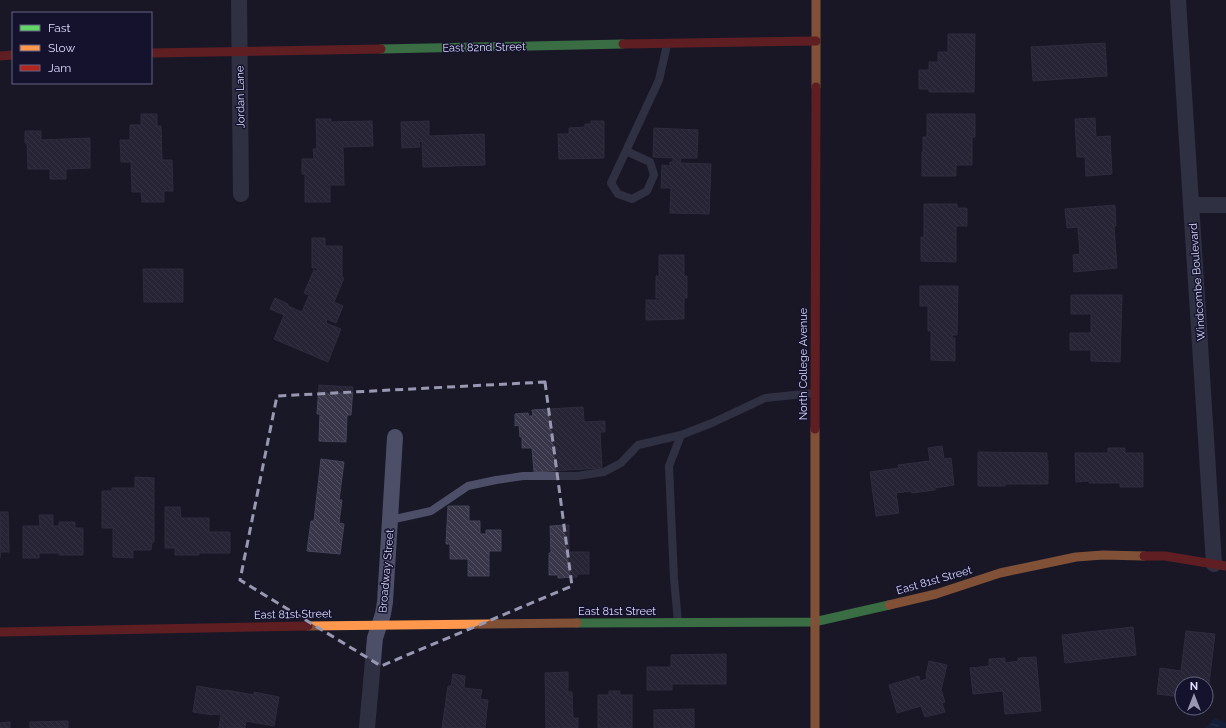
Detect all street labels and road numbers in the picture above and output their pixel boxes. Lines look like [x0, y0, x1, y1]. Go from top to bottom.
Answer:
street label: East 82nd Street [442, 40, 526, 55]
street label: Jordan Lane [233, 65, 248, 128]
street label: Windcombe Boulevard [1187, 223, 1208, 341]
street label: North College Avenue [797, 307, 810, 420]
street label: Broadway Street [376, 528, 397, 613]
street label: East 81st Street [895, 563, 974, 597]
street label: East 81st Street [578, 605, 656, 618]
street label: East 81st Street [254, 607, 332, 622]

